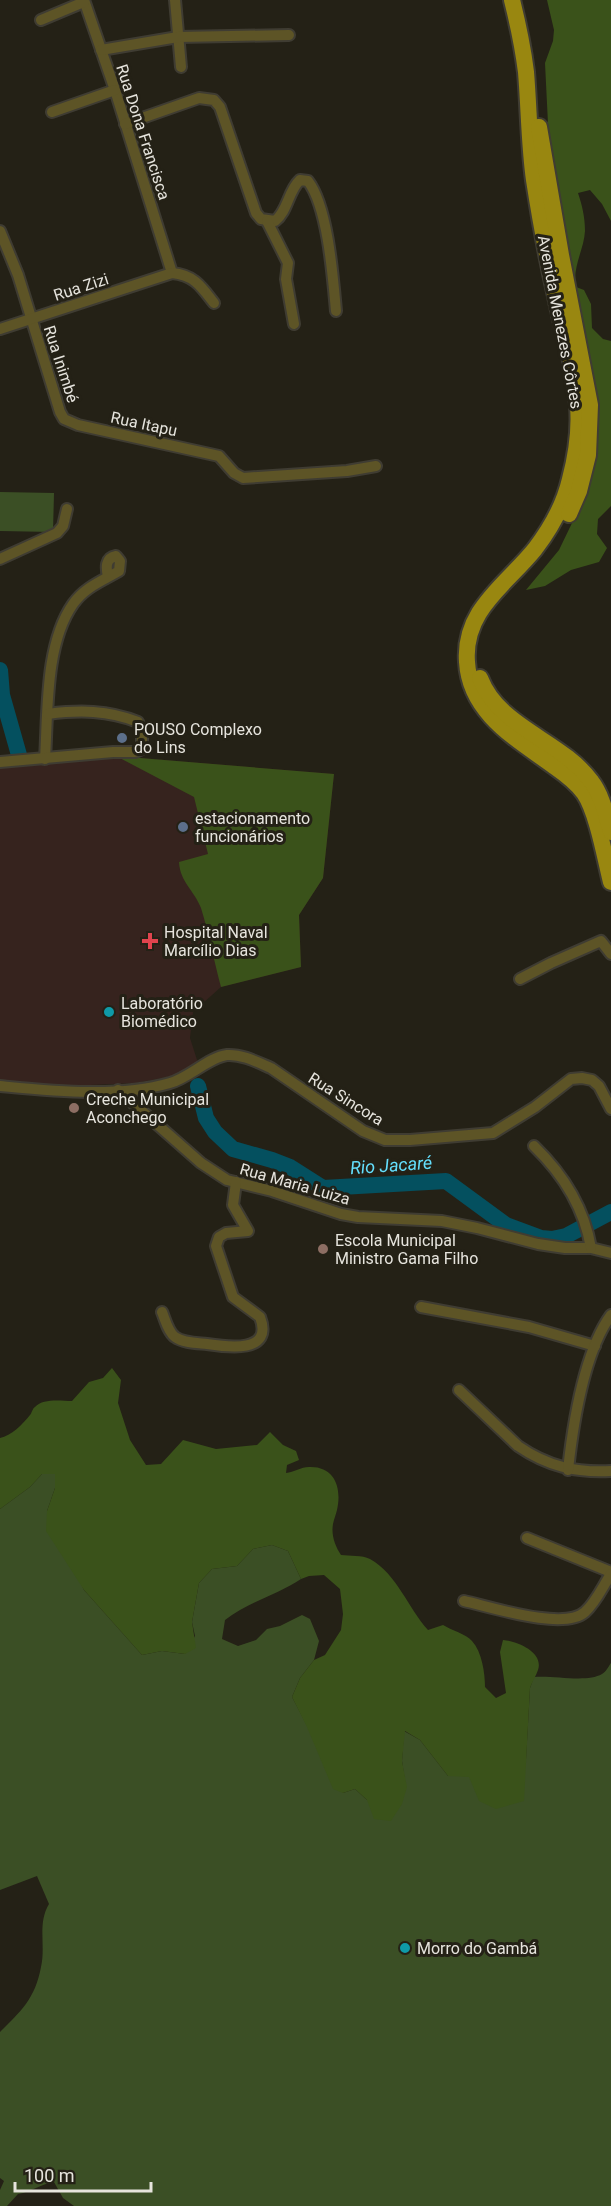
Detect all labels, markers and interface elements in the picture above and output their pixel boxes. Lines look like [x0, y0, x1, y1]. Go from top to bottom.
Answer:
street label: Rua Dona Francisca [112, 62, 174, 202]
street label: Avenida Menezes Côrtes [534, 234, 586, 410]
street label: Rua Zizi [51, 269, 111, 305]
street label: Rua Inimbé [40, 323, 82, 405]
street label: Rua Itapu [109, 408, 179, 440]
place label: POUSO Complexo do Lins [134, 720, 262, 757]
marker: POUSO Complexo do Lins [115, 731, 129, 745]
place label: estacionamento funcionários [195, 809, 310, 846]
marker: estacionamento funcionários [176, 820, 190, 834]
place label: Hospital Naval Marcílio Dias [164, 923, 268, 960]
marker: Hospital Naval Marcílio Dias [141, 932, 159, 950]
place label: Laboratório Biomédico [121, 994, 203, 1031]
marker: Laboratório Biomédico [102, 1005, 116, 1019]
street label: Rua Sincora [305, 1068, 387, 1130]
place label: Creche Municipal Aconchego [86, 1090, 209, 1127]
marker: Creche Municipal Aconchego [67, 1101, 81, 1115]
water label: Rio Jacaré [349, 1152, 433, 1178]
street label: Rua Maria Luiza [238, 1159, 352, 1209]
place label: Escola Municipal Ministro Gama Filho [335, 1231, 478, 1268]
marker: Escola Municipal Ministro Gama Filho [316, 1242, 330, 1256]
place label: Morro do Gambá [417, 1939, 537, 1958]
marker: Morro do Gambá [398, 1941, 412, 1955]
scale bar [15, 2155, 152, 2193]
text: 100 m [24, 2165, 75, 2186]

